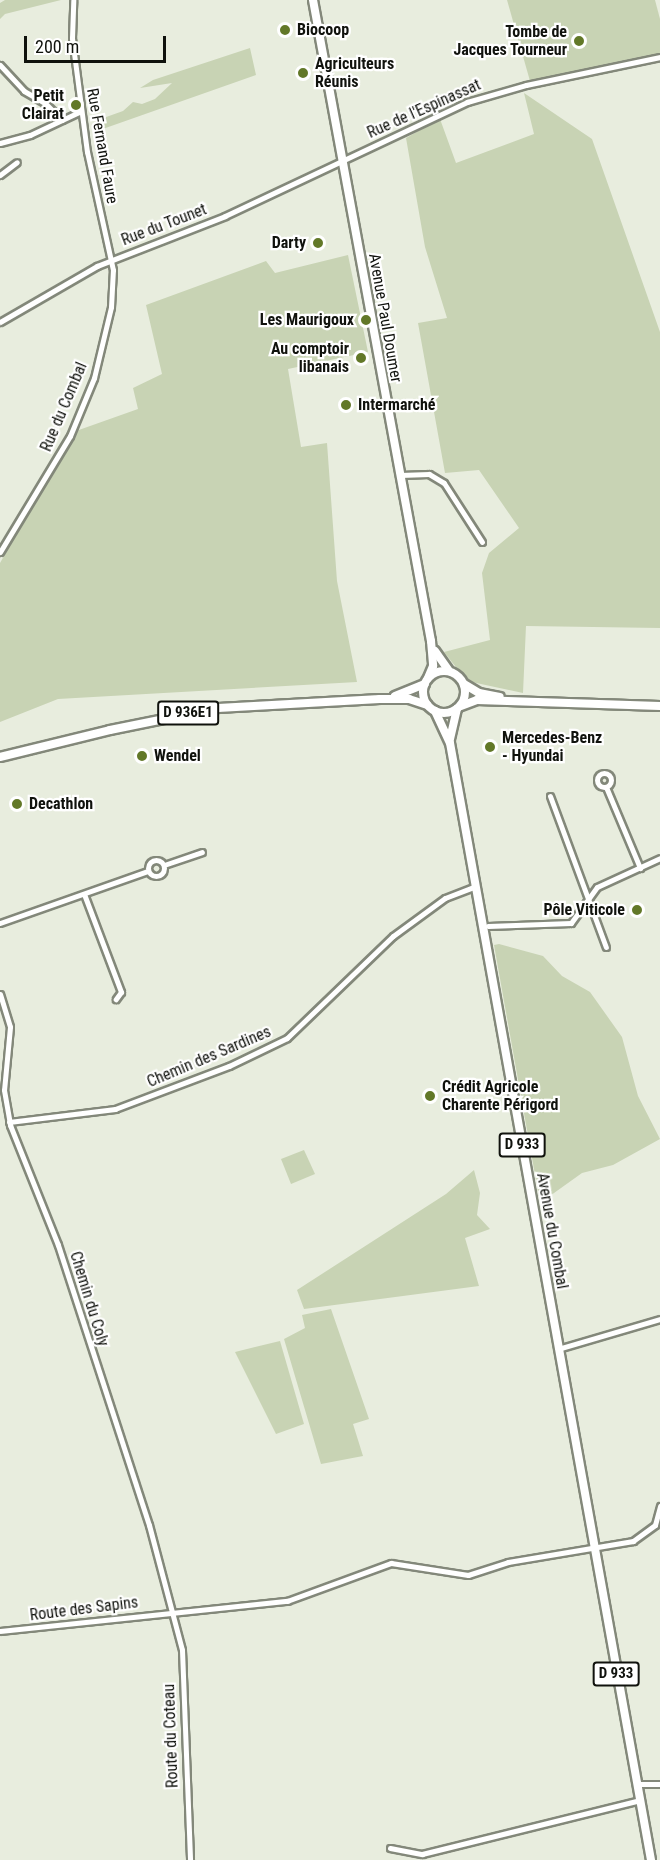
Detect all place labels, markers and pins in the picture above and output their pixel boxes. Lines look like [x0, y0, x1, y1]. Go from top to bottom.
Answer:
place label: Biocoop [297, 20, 349, 40]
place label: Tombe de Jacques Tourneur [453, 22, 567, 60]
marker: Biocoop [278, 23, 292, 37]
marker: Tombe de Jacques Tourneur [572, 34, 586, 48]
place label: Agriculteurs Réunis [315, 54, 394, 92]
marker: Agriculteurs Réunis [296, 66, 310, 80]
place label: Petit Clairat [22, 86, 64, 124]
marker: Petit Clairat [69, 98, 83, 112]
place label: Darty [272, 233, 306, 253]
marker: Darty [311, 236, 325, 250]
place label: Les Maurigoux [260, 310, 354, 330]
marker: Les Maurigoux [359, 313, 373, 327]
place label: Au comptoir libanais [271, 339, 349, 377]
marker: Au comptoir libanais [354, 351, 368, 365]
place label: Intermarché [358, 395, 436, 415]
marker: Intermarché [339, 398, 353, 412]
place label: Mercedes-Benz - Hyundai [502, 728, 602, 766]
marker: Mercedes-Benz - Hyundai [483, 740, 497, 754]
place label: Wendel [154, 746, 201, 766]
marker: Wendel [135, 749, 149, 763]
place label: Decathlon [29, 794, 93, 814]
marker: Decathlon [10, 797, 24, 811]
place label: Pôle Viticole [543, 900, 625, 920]
marker: Pôle Viticole [630, 903, 644, 917]
place label: Crédit Agricole Charente Périgord [442, 1077, 559, 1115]
marker: Crédit Agricole Charente Périgord [423, 1089, 437, 1103]

